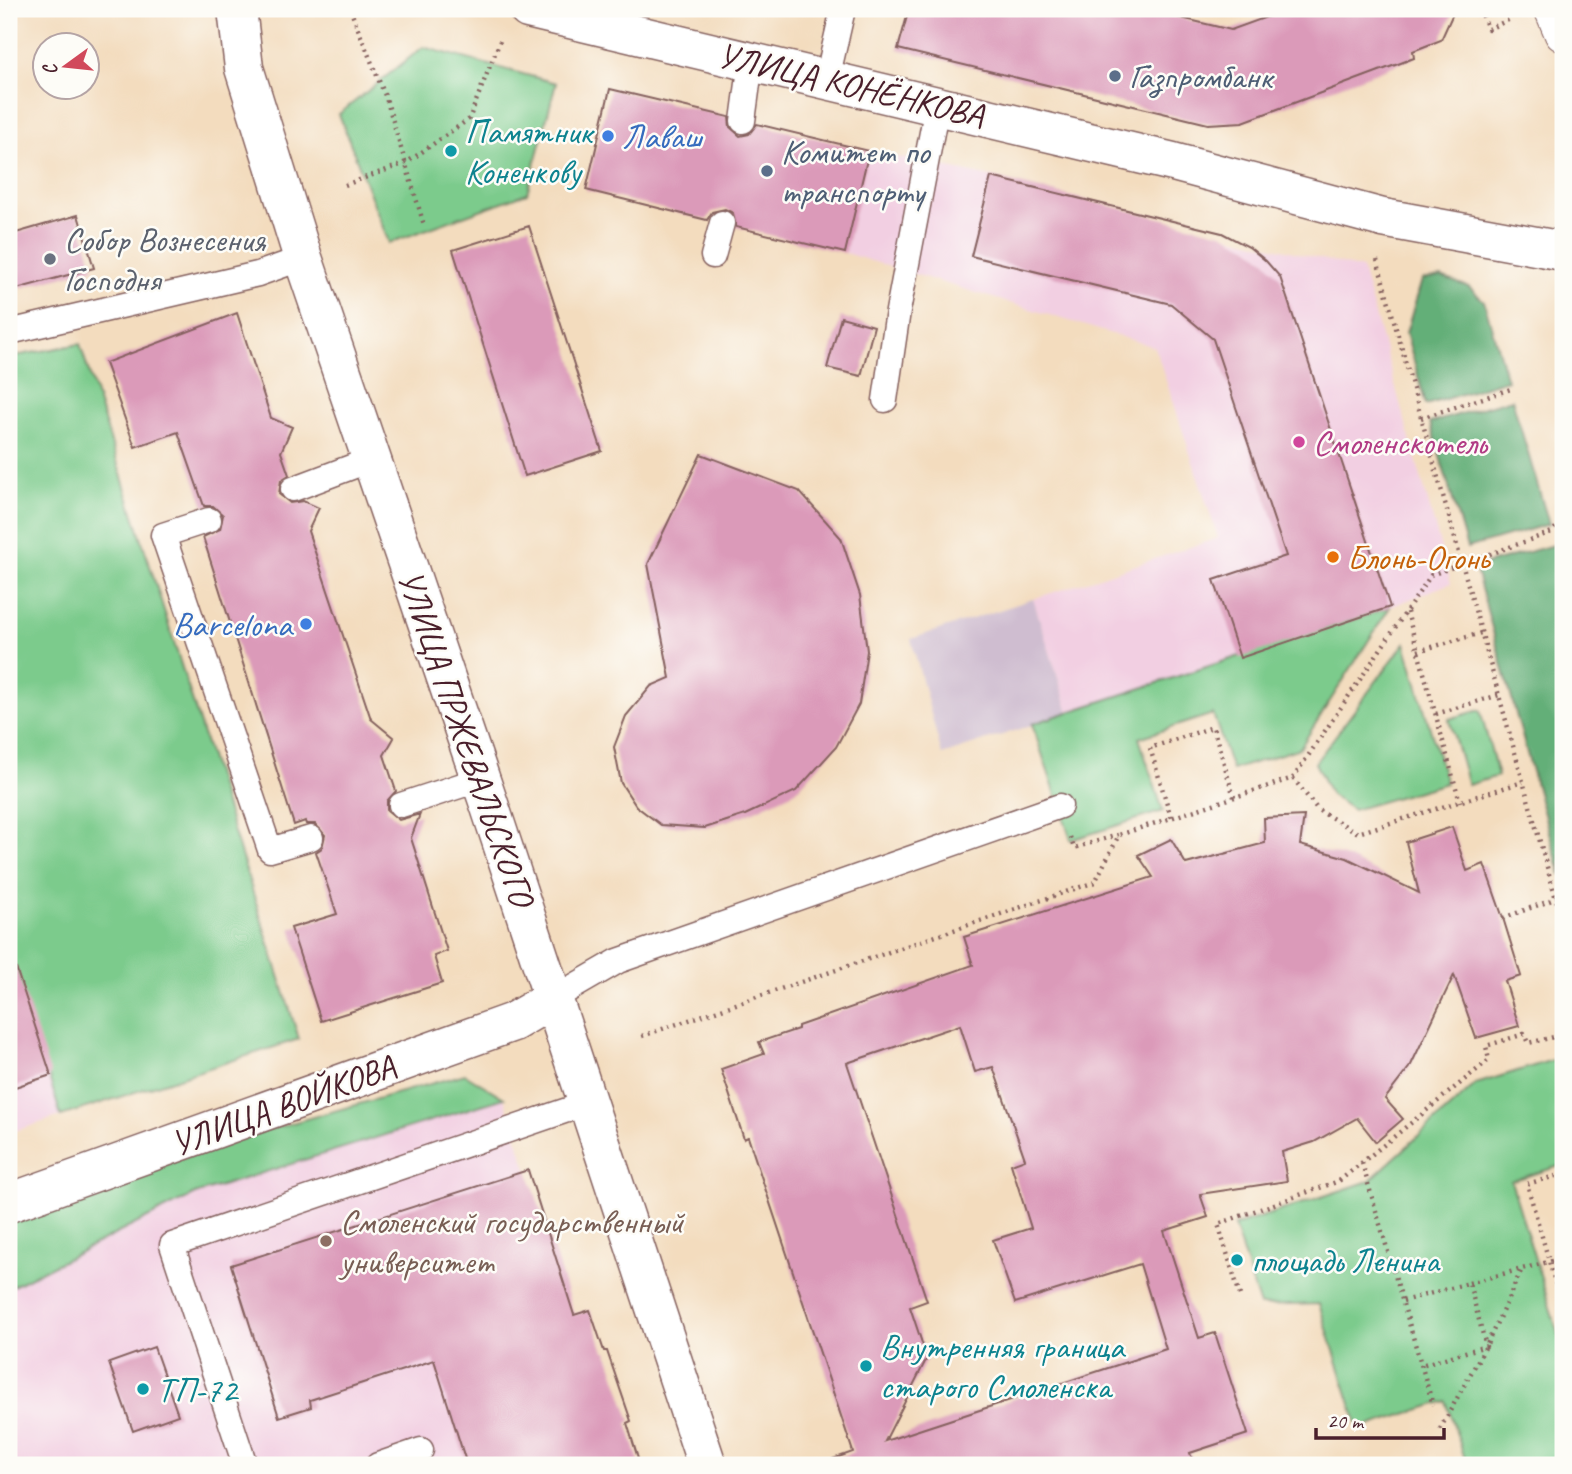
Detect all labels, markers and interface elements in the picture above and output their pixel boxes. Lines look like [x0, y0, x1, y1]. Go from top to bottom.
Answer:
north arrow [32, 32, 102, 102]
street label: УЛИЦА КОНЁНКОВА [713, 32, 990, 138]
place label: Газпромбанк [1129, 54, 1275, 99]
text: С [37, 60, 63, 78]
marker: Газпромбанк [1107, 68, 1123, 84]
place label: Памятник Коненкову [465, 109, 595, 194]
place label: Лаваш [622, 114, 704, 159]
marker: Лаваш [600, 128, 616, 144]
place label: Комитет по транспорту [781, 129, 931, 214]
marker: Памятник Коненкову [443, 143, 459, 159]
marker: Комитет по транспорту [759, 163, 775, 179]
place label: Собор Вознесения Господня [64, 217, 266, 302]
marker: Собор Вознесения Господня [42, 251, 58, 267]
place label: Смоленскотель [1313, 420, 1489, 465]
marker: Смоленскотель [1291, 434, 1307, 450]
place label: Блонь-Огонь [1347, 535, 1491, 580]
marker: Блонь-Огонь [1325, 549, 1341, 565]
street label: УЛИЦА ПРЖЕВАЛЬСКОГО [387, 564, 546, 915]
place label: Barcelona [173, 602, 295, 647]
marker: Barcelona [298, 616, 314, 632]
street label: УЛИЦА ВОЙКОВА [165, 1043, 402, 1166]
place label: Смоленский государственный университет [338, 1199, 686, 1284]
marker: Смоленский государственный университет [318, 1233, 334, 1249]
place label: площадь Ленина [1251, 1238, 1441, 1283]
marker: площадь Ленина [1229, 1252, 1245, 1268]
place label: Внутренняя граница старого Смоленска [880, 1324, 1127, 1409]
marker: Внутренняя граница старого Смоленска [858, 1358, 874, 1374]
place label: ТП-72 [157, 1367, 240, 1412]
marker: ТП-72 [135, 1381, 151, 1397]
scale bar [1316, 1397, 1444, 1441]
text: 20 m [1327, 1408, 1365, 1434]

